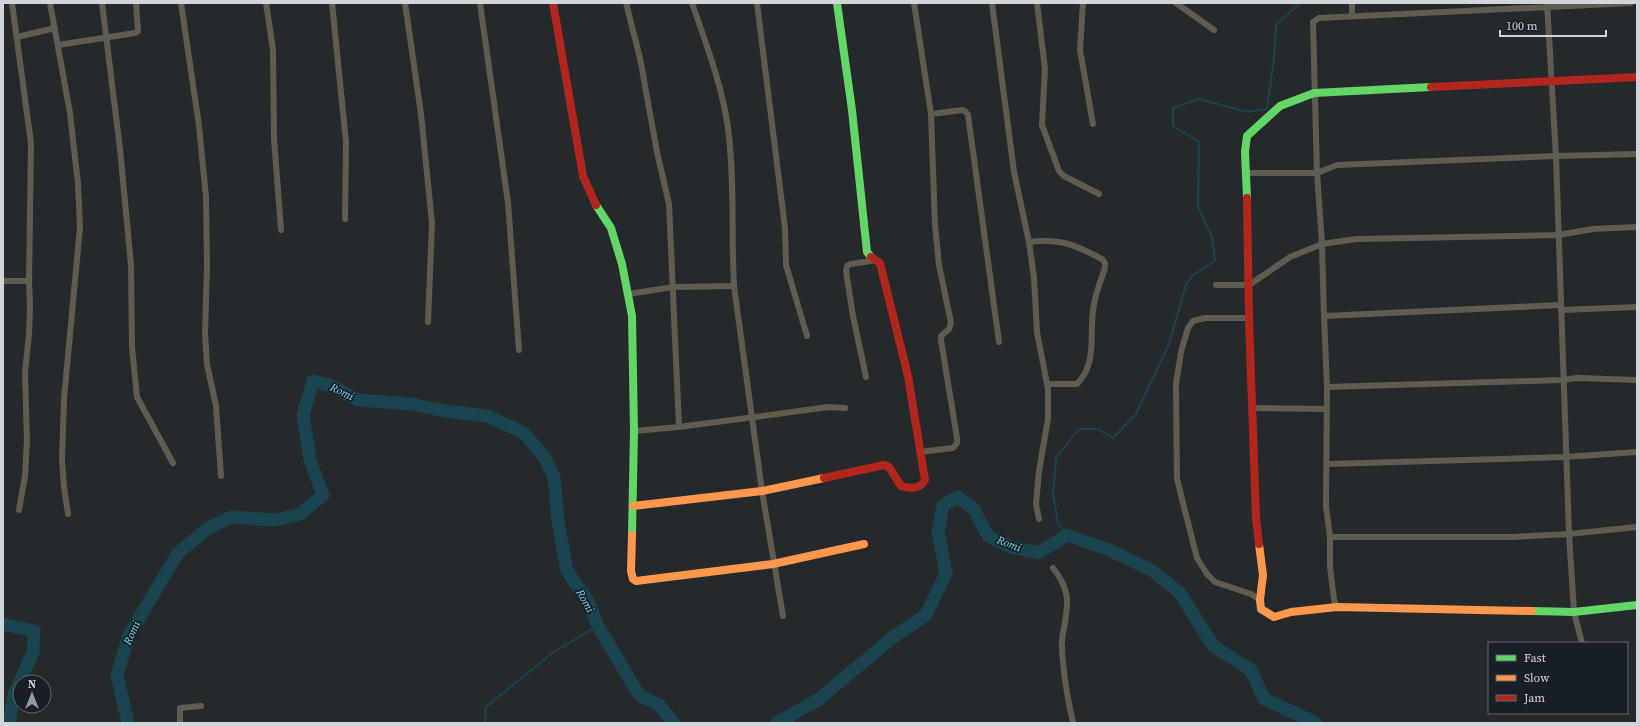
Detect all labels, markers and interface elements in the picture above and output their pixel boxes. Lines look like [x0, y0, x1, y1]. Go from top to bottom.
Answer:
scale bar [1500, 12, 1606, 38]
text: 100 m [1506, 18, 1538, 34]
water label: Romi [327, 379, 357, 404]
water label: Romi [994, 532, 1024, 556]
water label: Romi [572, 586, 598, 616]
water label: Romi [120, 618, 144, 648]
legend [1488, 642, 1628, 714]
text: Fast [1524, 650, 1546, 666]
text: Slow [1524, 670, 1550, 686]
north arrow [12, 674, 52, 714]
text: N [28, 677, 36, 692]
text: Jam [1523, 690, 1545, 706]

